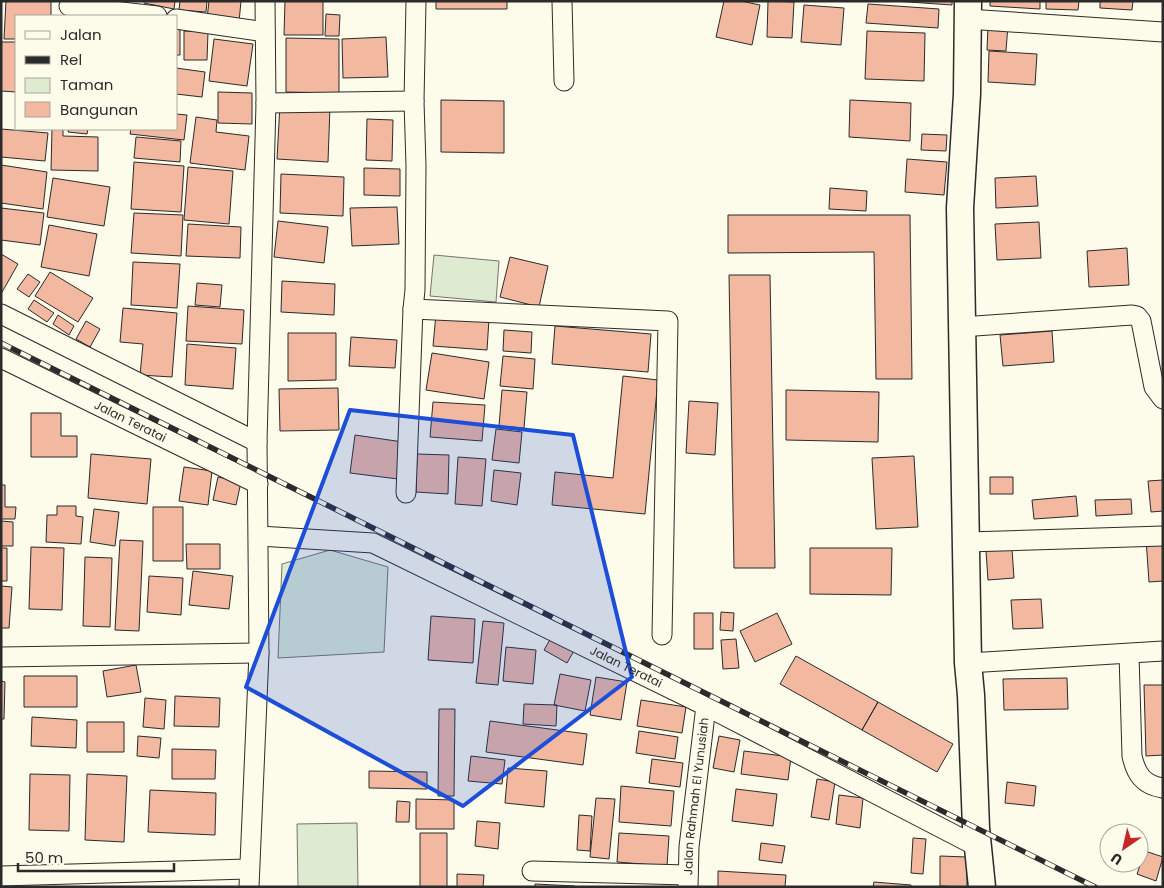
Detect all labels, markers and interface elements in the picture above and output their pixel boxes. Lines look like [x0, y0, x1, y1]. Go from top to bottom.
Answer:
legend [15, 15, 178, 130]
text: Jalan [60, 24, 102, 45]
text: Rel [60, 49, 82, 70]
text: Taman [60, 74, 113, 95]
text: Bangunan [60, 99, 138, 120]
street label: Jalan Teratai [92, 396, 170, 446]
street label: Jalan Teratai [587, 642, 665, 691]
street label: Jalan Rahmah El Yunusiah [679, 717, 713, 875]
north arrow [1099, 823, 1149, 873]
scale bar [18, 840, 174, 872]
text: 50 m [25, 847, 63, 868]
text: U [1107, 848, 1126, 870]

